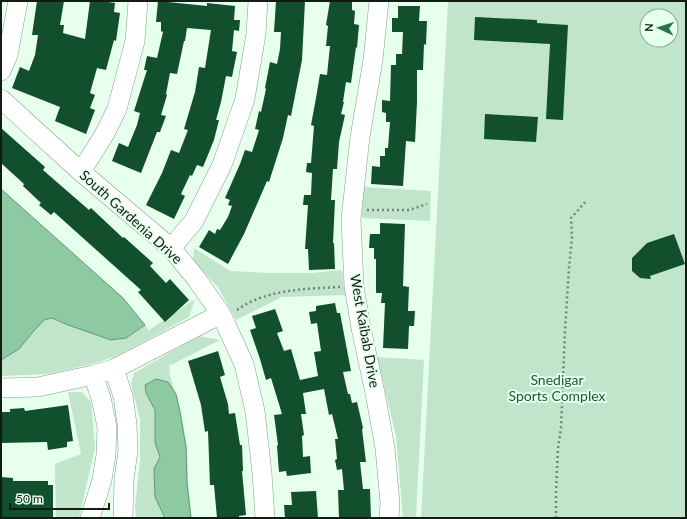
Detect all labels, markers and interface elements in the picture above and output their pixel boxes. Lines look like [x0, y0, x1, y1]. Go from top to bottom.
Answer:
north arrow [639, 8, 679, 48]
text: N [642, 23, 655, 32]
street label: South Gardenia Drive [77, 166, 186, 267]
street label: West Kaibab Drive [347, 273, 384, 389]
park label: Snedigar Sports Complex [508, 371, 606, 404]
scale bar [10, 485, 109, 511]
text: 50 m [16, 491, 43, 506]

